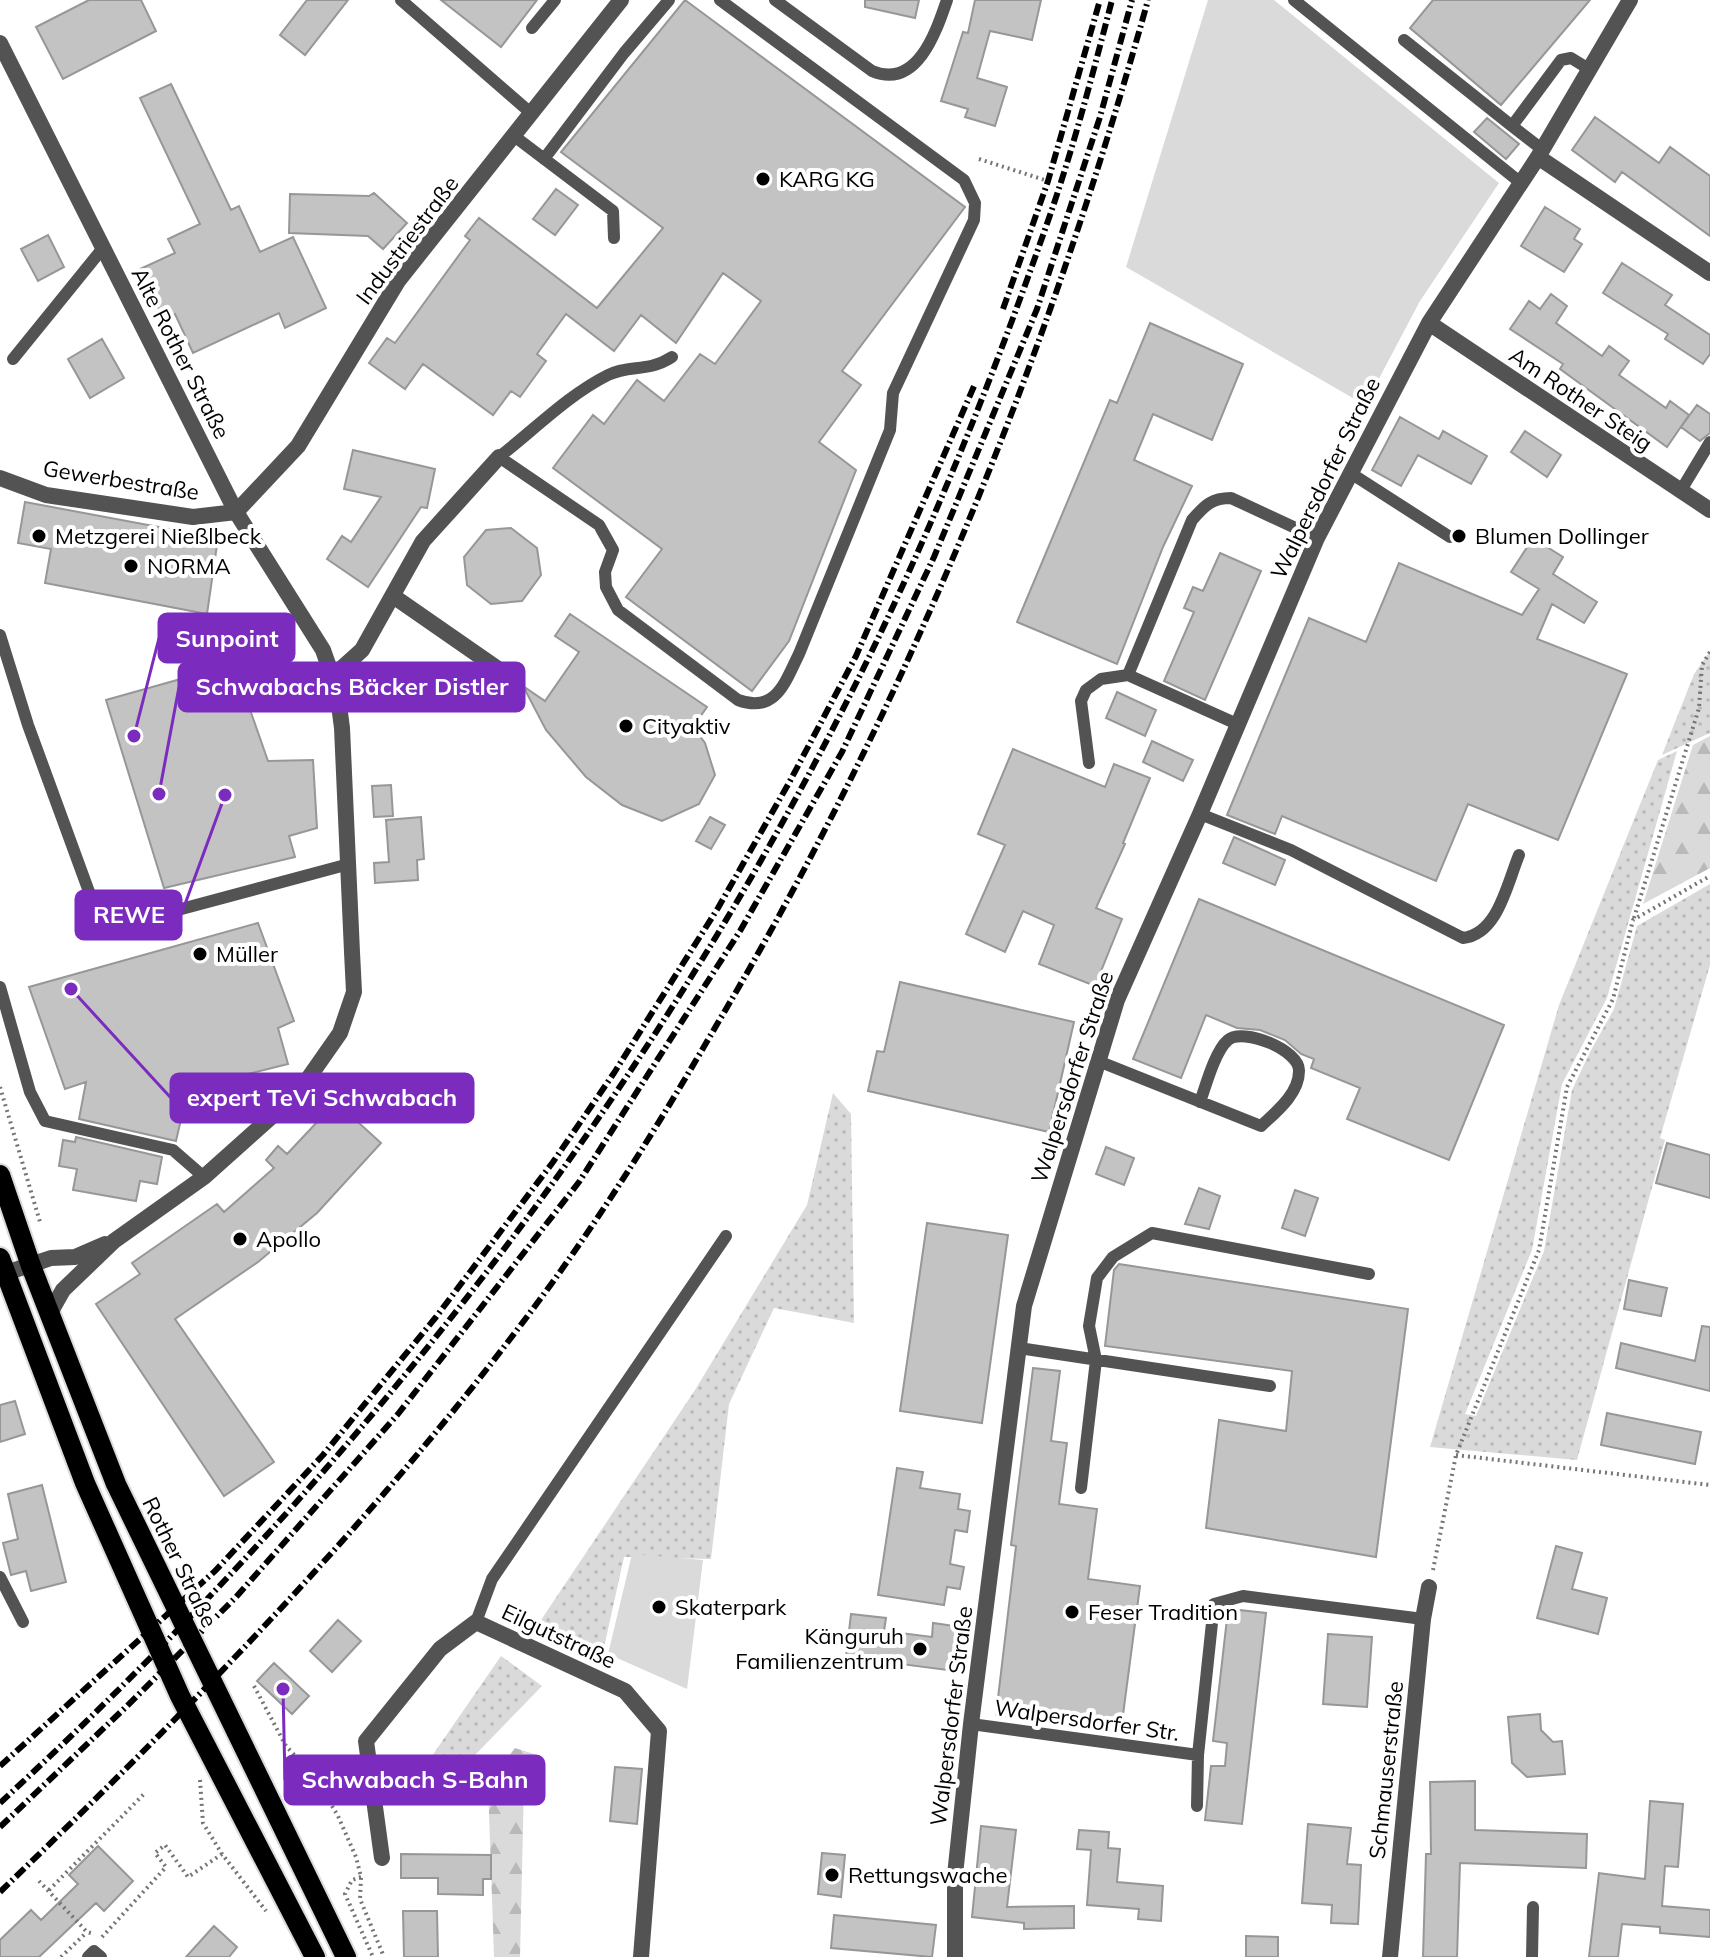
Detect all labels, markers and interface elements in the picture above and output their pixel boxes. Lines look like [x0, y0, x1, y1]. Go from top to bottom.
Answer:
place label: KARG KG [779, 165, 875, 193]
street label: Industriestraße [350, 170, 464, 310]
marker: KARG KG [754, 170, 772, 188]
street label: Alte Rother Straße [126, 263, 236, 443]
street label: Am Rother Steig [1504, 341, 1658, 457]
street label: Walpersdorfer Straße [1264, 372, 1386, 584]
street label: Gewerbestraße [41, 454, 201, 506]
place label: Metzgerei Nießlbeck [55, 522, 262, 550]
place label: Blumen Dollinger [1475, 522, 1649, 550]
marker: Metzgerei Nießlbeck [30, 527, 48, 545]
marker: Blumen Dollinger [1450, 527, 1468, 545]
place label: NORMA [147, 552, 231, 580]
marker: NORMA [122, 557, 140, 575]
callout: Sunpoint [159, 614, 294, 662]
text: Sunpoint [175, 623, 279, 653]
callout: Schwabachs Bäcker Distler [179, 663, 524, 711]
text: Schwabachs Bäcker Distler [196, 671, 509, 701]
place label: Cityaktiv [642, 712, 731, 740]
marker: Cityaktiv [617, 717, 635, 735]
callout: REWE [76, 891, 181, 939]
text: REWE [93, 899, 165, 929]
place label: Müller [216, 940, 278, 968]
marker: Müller [191, 945, 209, 963]
street label: Walpersdorfer Straße [1025, 968, 1119, 1186]
callout: expert TeVi Schwabach [171, 1074, 473, 1122]
text: expert TeVi Schwabach [187, 1082, 457, 1112]
place label: Apollo [256, 1225, 321, 1253]
marker: Apollo [231, 1230, 249, 1248]
street label: Rother Straße [136, 1492, 224, 1632]
place label: Skaterpark [675, 1593, 787, 1621]
street label: Eilgutstraße [498, 1597, 620, 1675]
marker: Skaterpark [650, 1598, 668, 1616]
place label: Feser Tradition [1088, 1598, 1238, 1626]
marker: Feser Tradition [1063, 1603, 1081, 1621]
street label: Walpersdorfer Straße [924, 1605, 978, 1827]
place label: Känguruh Familienzentrum [735, 1622, 904, 1675]
marker: Känguruh Familienzentrum [911, 1640, 929, 1658]
street label: Schmauserstraße [1363, 1680, 1409, 1860]
street label: Walpersdorfer Str. [993, 1693, 1181, 1747]
callout: Schwabach S-Bahn [285, 1756, 544, 1804]
text: Schwabach S-Bahn [301, 1764, 529, 1794]
place label: Rettungswache [848, 1861, 1007, 1889]
marker: Rettungswache [823, 1866, 841, 1884]

